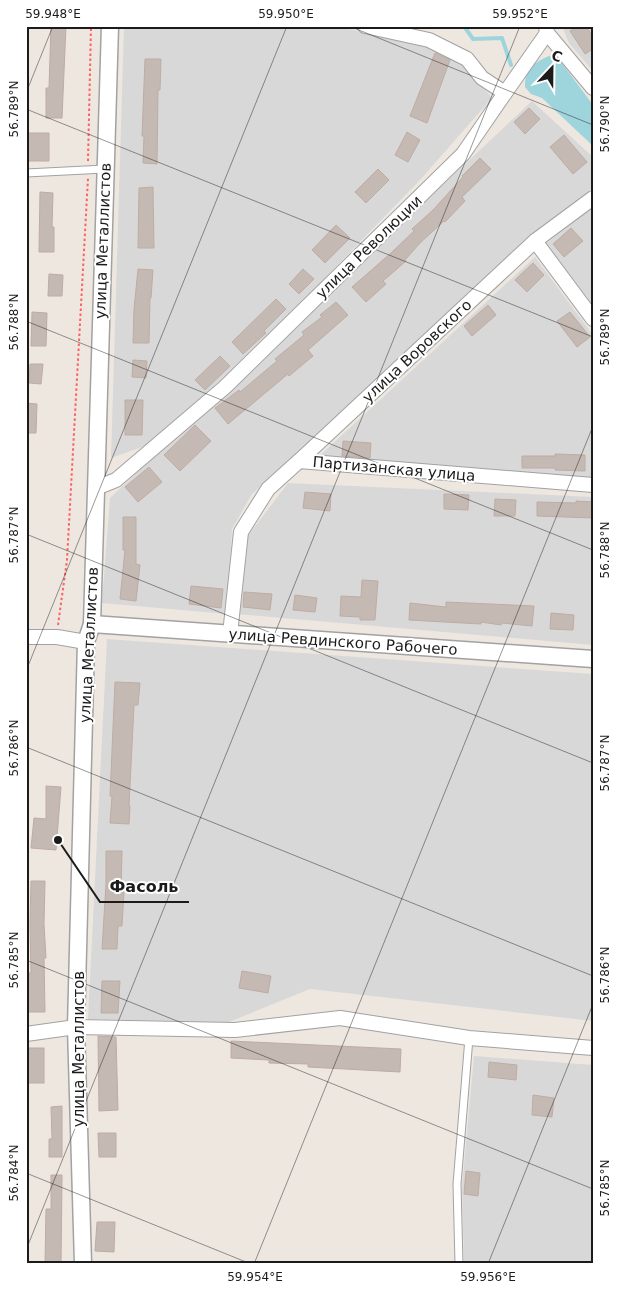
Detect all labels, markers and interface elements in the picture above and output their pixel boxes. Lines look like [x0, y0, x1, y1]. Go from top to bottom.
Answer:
text: 59.948°E [25, 7, 81, 21]
text: 59.950°E [258, 7, 314, 21]
text: 59.952°E [492, 7, 548, 21]
north arrow [526, 42, 576, 92]
text: С [549, 47, 565, 65]
text: 56.789°N [7, 81, 21, 137]
text: 56.790°N [598, 96, 612, 152]
street label: улица Металлистов [91, 163, 115, 319]
street label: улица Революции [312, 192, 426, 302]
text: 56.788°N [7, 294, 21, 350]
street label: улица Воровского [359, 296, 475, 406]
text: 56.789°N [598, 309, 612, 365]
street label: Партизанская улица [312, 453, 476, 485]
text: 56.787°N [7, 507, 21, 563]
text: 56.788°N [598, 522, 612, 578]
street label: улица Металлистов [76, 566, 102, 724]
street label: улица Ревдинского Рабочего [228, 625, 458, 659]
text: 56.786°N [7, 720, 21, 776]
text: 56.787°N [598, 735, 612, 791]
callout: Фасоль [100, 871, 189, 902]
text: Фасоль [110, 877, 178, 896]
text: 56.785°N [7, 932, 21, 988]
text: 56.786°N [598, 947, 612, 1003]
street label: улица Металлистов [70, 971, 88, 1127]
text: 56.784°N [7, 1145, 21, 1201]
text: 56.785°N [598, 1160, 612, 1216]
text: 59.954°E [227, 1270, 283, 1284]
text: 59.956°E [460, 1270, 516, 1284]

